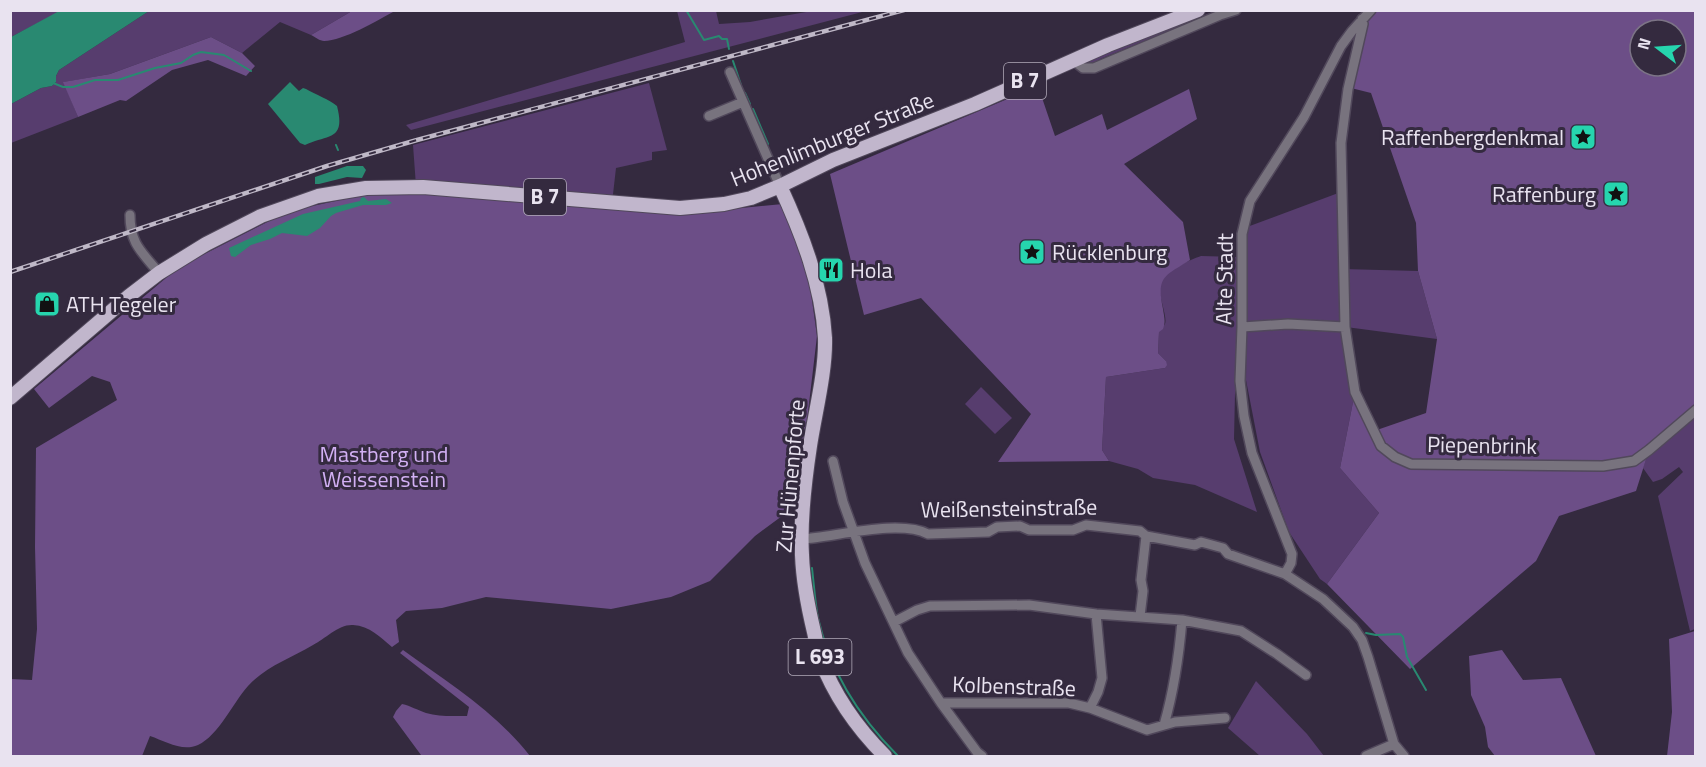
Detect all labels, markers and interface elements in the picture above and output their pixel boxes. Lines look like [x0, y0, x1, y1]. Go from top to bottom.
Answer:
north arrow [1628, 18, 1688, 78]
text: N [1631, 35, 1657, 52]
road number: B 7 [1004, 63, 1046, 99]
street label: Hohenlimburger Straße [725, 83, 939, 195]
place label: Raffenbergdenkmal [1381, 120, 1564, 154]
place icon: Raffenbergdenkmal [1568, 122, 1598, 152]
place label: Raffenburg [1492, 177, 1596, 211]
road number: B 7 [524, 179, 566, 215]
place icon: Raffenburg [1601, 179, 1631, 209]
street label: Alte Stadt [1206, 233, 1242, 325]
place label: Rücklenburg [1052, 235, 1167, 269]
place icon: Rücklenburg [1017, 237, 1047, 267]
place label: Hola [850, 253, 892, 287]
restaurant icon: Hola [816, 255, 846, 285]
place label: ATH Tegeler [66, 287, 177, 321]
shop icon: ATH Tegeler [32, 289, 62, 319]
street label: Zur Hünenpforte [766, 398, 814, 554]
street label: Piepenbrink [1427, 427, 1538, 463]
park label: Mastberg und Weissenstein [320, 437, 448, 496]
street label: Weißensteinstraße [920, 489, 1098, 527]
road number: L 693 [788, 639, 852, 675]
street label: Kolbenstraße [952, 667, 1076, 705]

